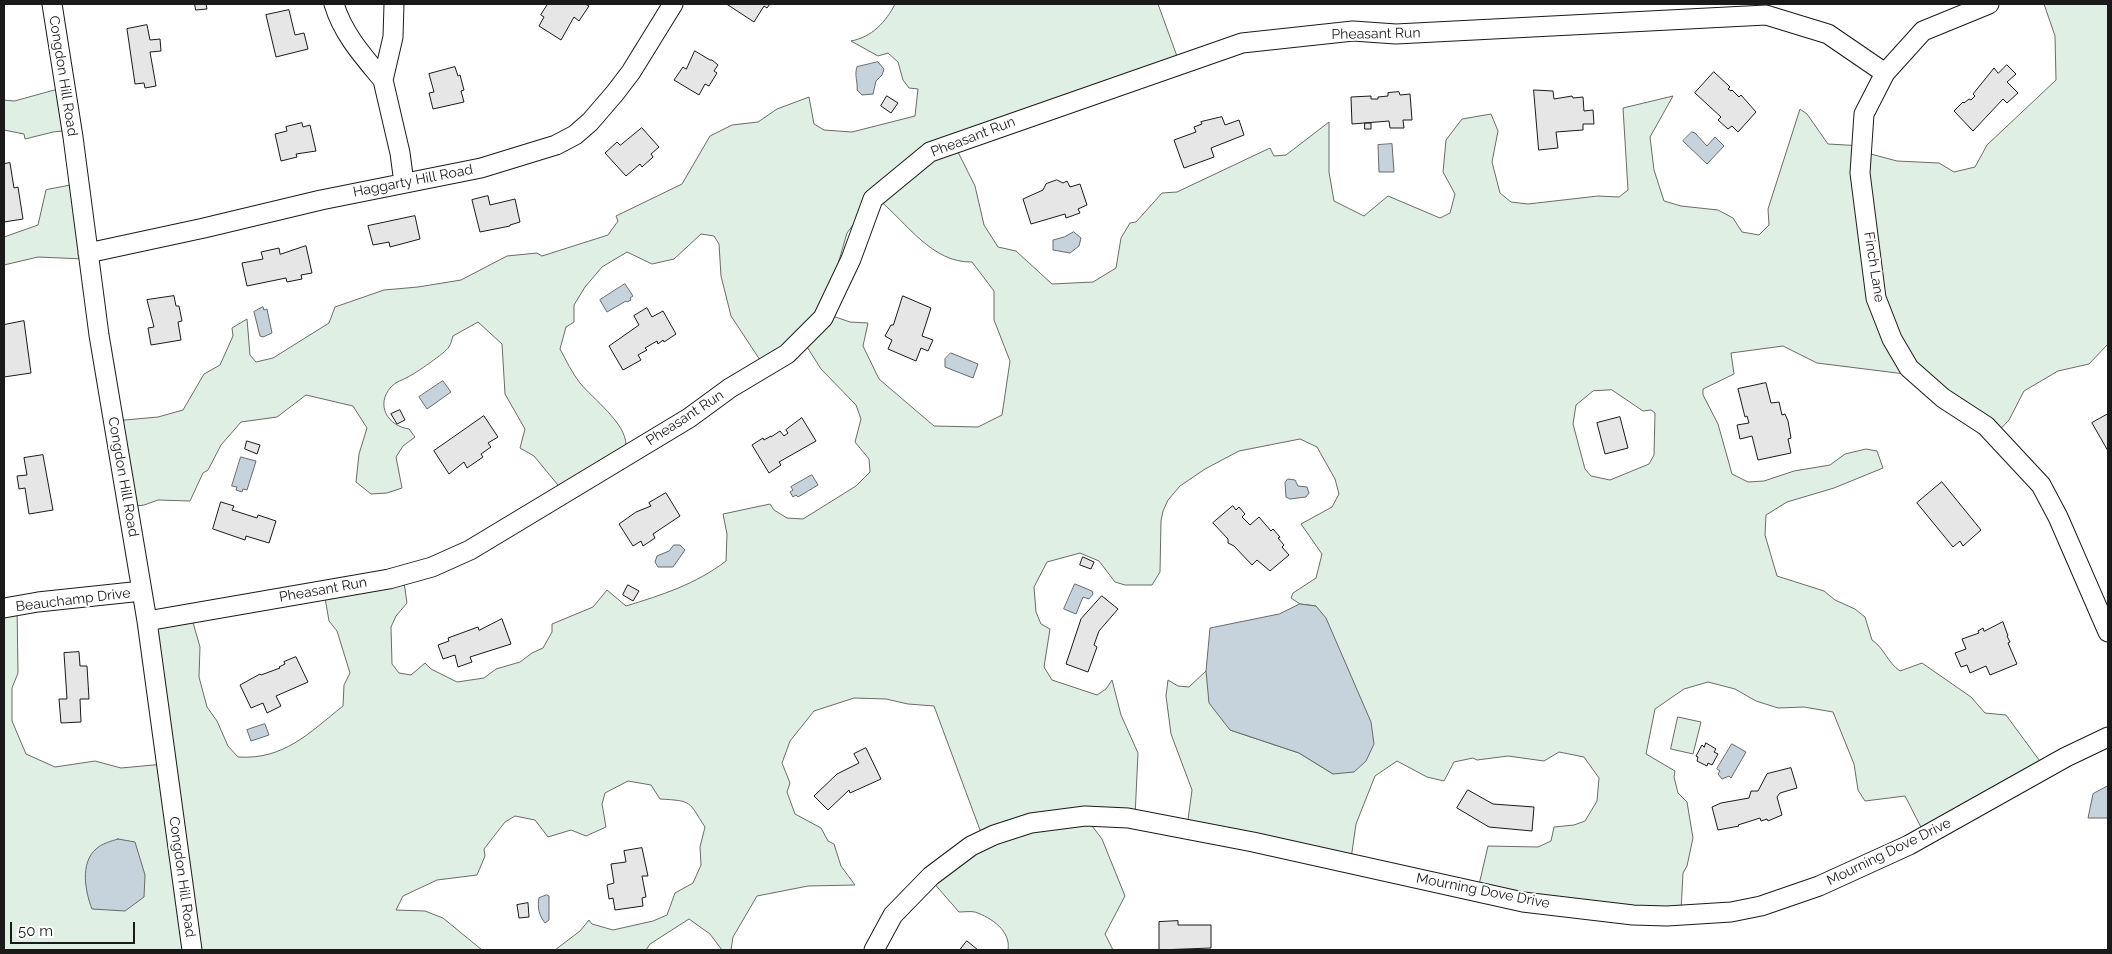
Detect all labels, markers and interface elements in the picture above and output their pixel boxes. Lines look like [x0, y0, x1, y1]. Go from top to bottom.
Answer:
street label: Congdon Hill Road [45, 15, 81, 137]
street label: Pheasant Run [1331, 25, 1421, 43]
street label: Pheasant Run [928, 113, 1018, 161]
street label: Haggarty Hill Road [352, 161, 474, 201]
street label: Finch Lane [1860, 231, 1888, 303]
street label: Pheasant Run [643, 387, 727, 449]
street label: Congdon Hill Road [104, 416, 142, 538]
street label: Pheasant Run [278, 574, 368, 606]
street label: Beauchamp Drive [15, 585, 131, 615]
street label: Mourning Dove Drive [1824, 815, 1954, 889]
street label: Congdon Hill Road [165, 816, 199, 938]
street label: Mourning Dove Drive [1415, 870, 1551, 912]
scale bar [12, 912, 138, 944]
text: 50 m [18, 922, 53, 940]

